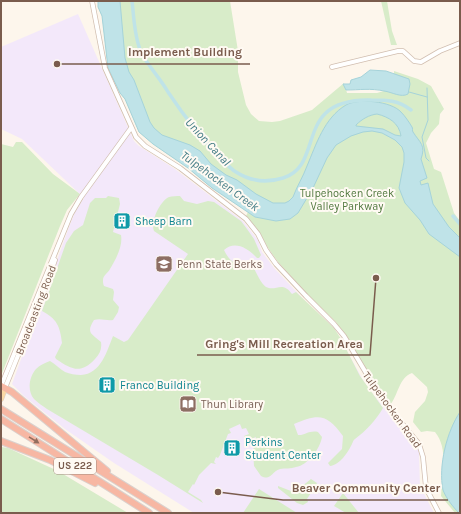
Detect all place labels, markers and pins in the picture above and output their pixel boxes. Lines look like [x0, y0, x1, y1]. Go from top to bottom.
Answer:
callout: Implement Building [120, 40, 250, 64]
building icon: Sheep Barn [112, 211, 132, 231]
place label: Sheep Barn [135, 215, 192, 228]
school or university icon: Penn State Berks [154, 254, 174, 274]
place label: Penn State Berks [177, 258, 263, 271]
callout: Gring's Mill Recreation Area [197, 331, 370, 355]
building icon: Franco Building [97, 375, 117, 395]
place label: Franco Building [120, 379, 200, 392]
library icon: Thun Library [178, 394, 198, 414]
place label: Thun Library [201, 398, 263, 411]
place label: Perkins Student Center [245, 436, 321, 462]
building icon: Perkins Student Center [222, 438, 242, 458]
callout: Beaver Community Center [283, 476, 448, 500]

